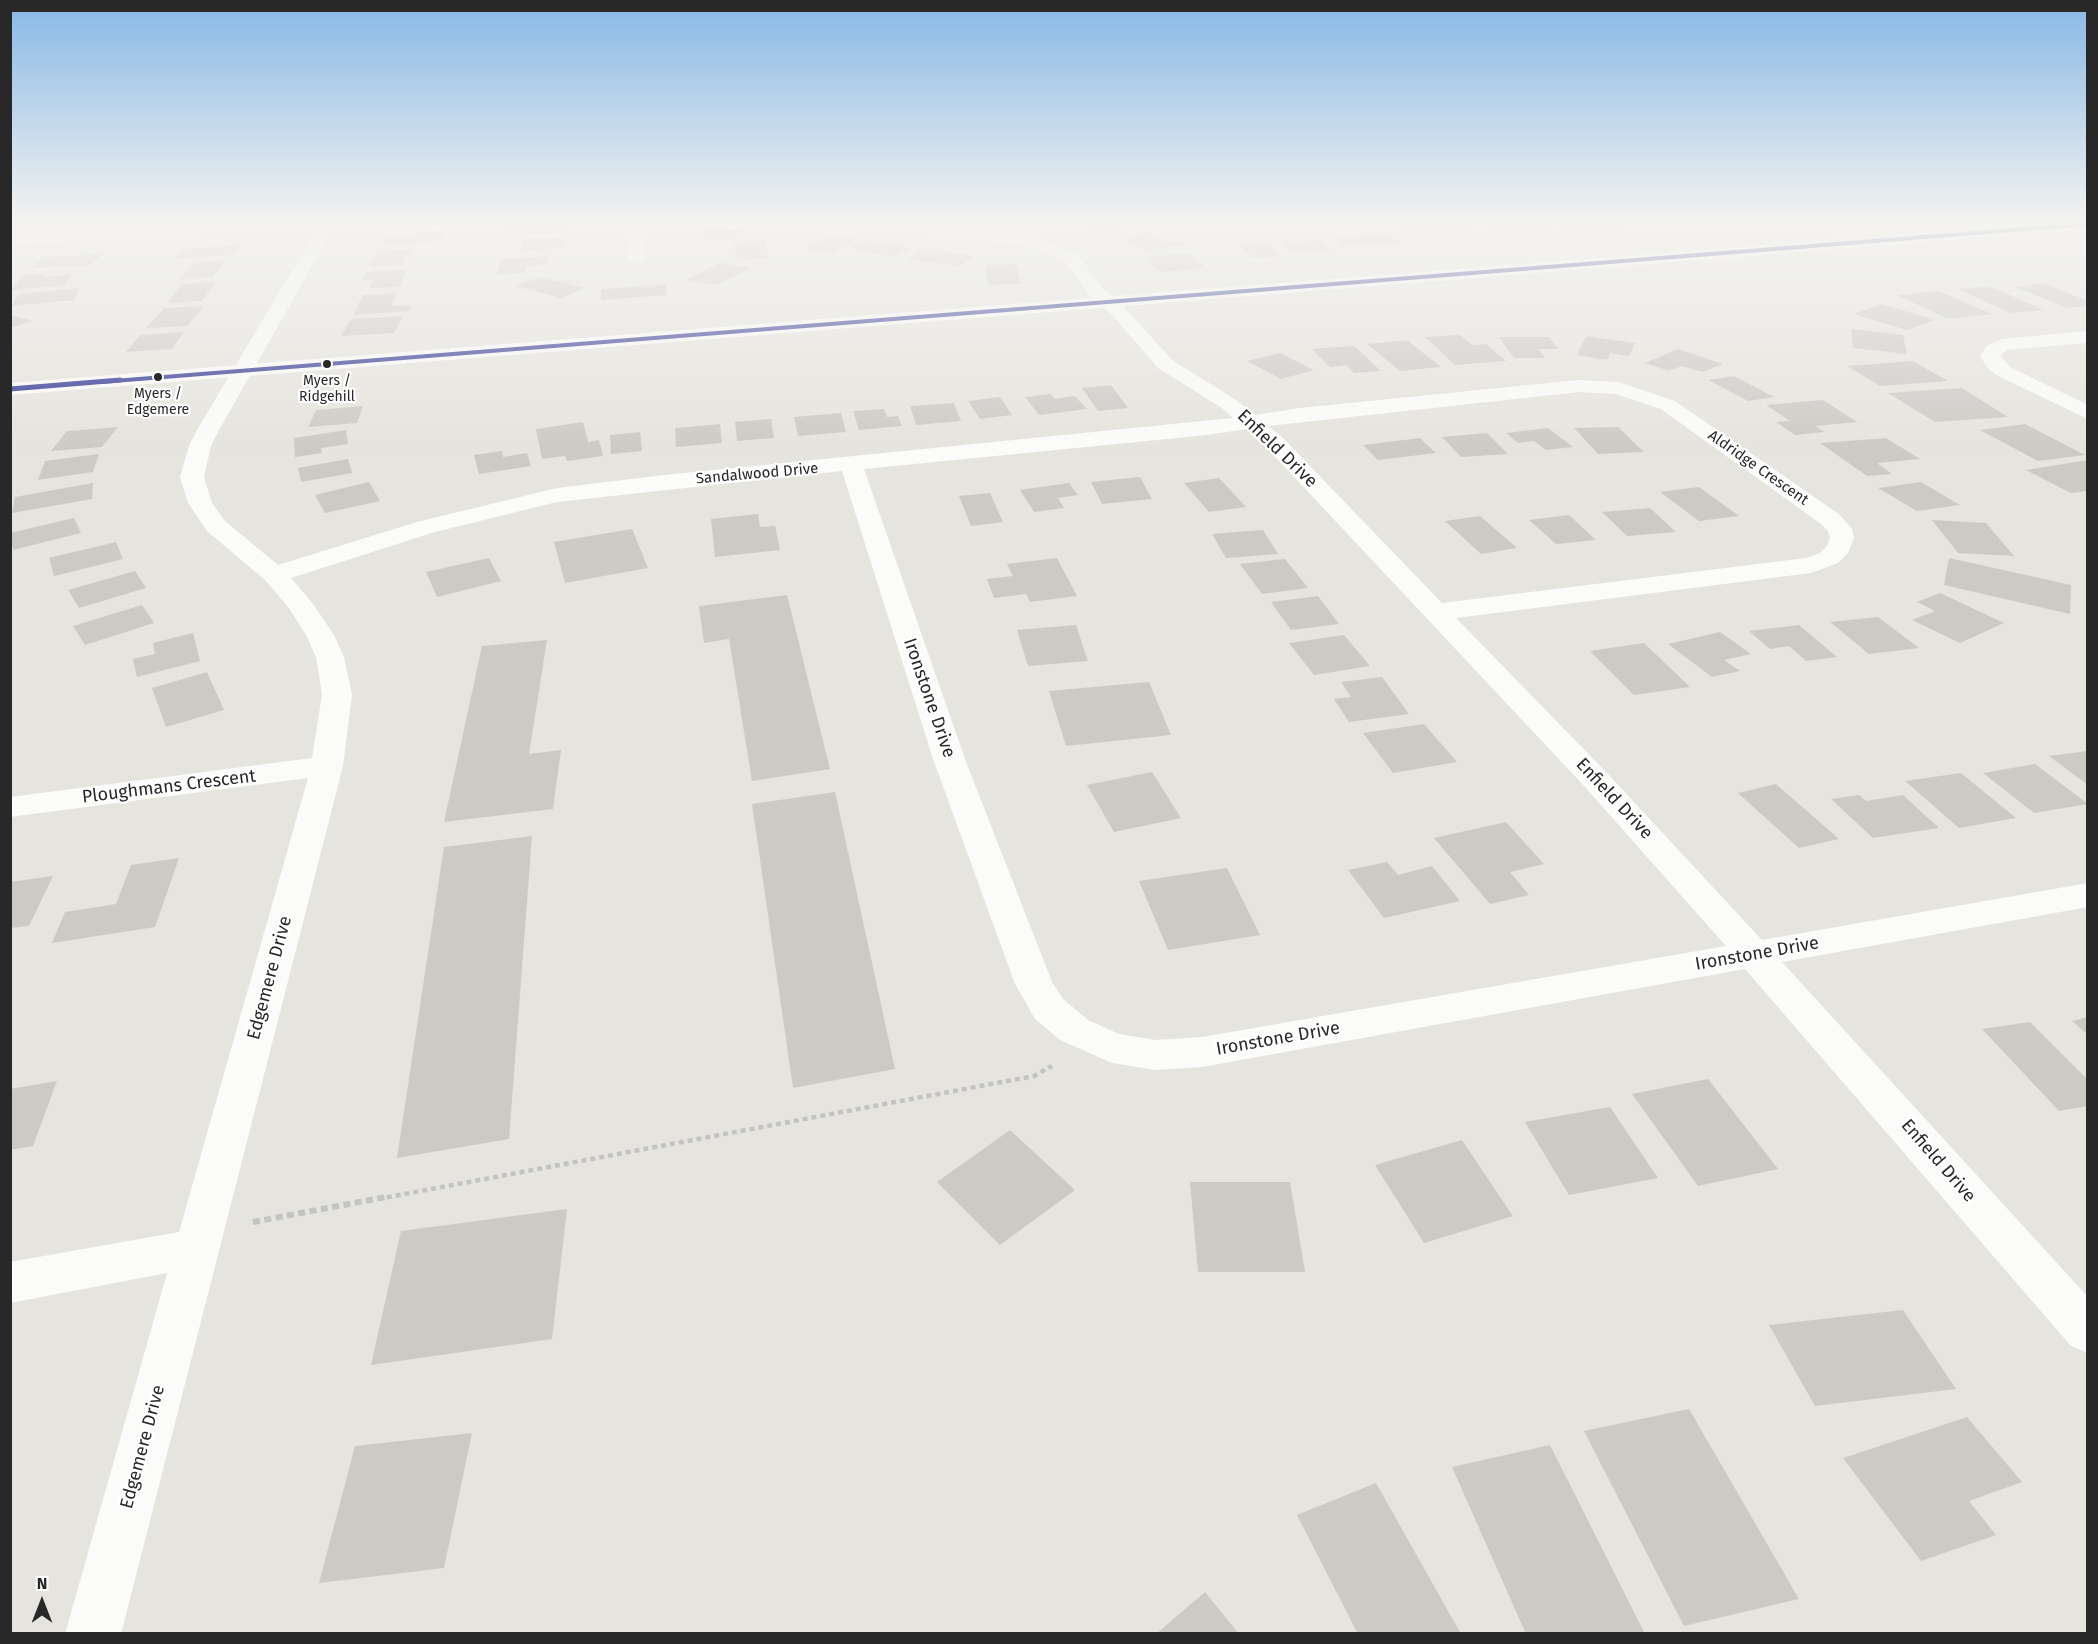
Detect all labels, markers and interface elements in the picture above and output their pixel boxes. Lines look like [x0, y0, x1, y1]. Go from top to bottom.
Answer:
marker: Myers / Ridgehill [321, 358, 333, 370]
marker: Myers / Edgemere [152, 371, 164, 383]
place label: Myers / Ridgehill [299, 373, 355, 406]
place label: Myers / Edgemere [127, 386, 189, 418]
street label: Enfield Drive [1232, 405, 1322, 493]
street label: Aldridge Crescent [1704, 427, 1812, 509]
street label: Sandalwood Drive [695, 460, 819, 488]
street label: Ironstone Drive [898, 635, 960, 761]
street label: Enfield Drive [1571, 754, 1657, 844]
street label: Ploughmans Crescent [81, 766, 257, 808]
street label: Edgemere Drive [243, 914, 297, 1042]
street label: Ironstone Drive [1693, 932, 1821, 976]
street label: Ironstone Drive [1214, 1017, 1342, 1061]
street label: Enfield Drive [1896, 1115, 1980, 1207]
street label: Edgemere Drive [116, 1383, 170, 1511]
north arrow [12, 1572, 72, 1632]
text: N [37, 1574, 47, 1593]

